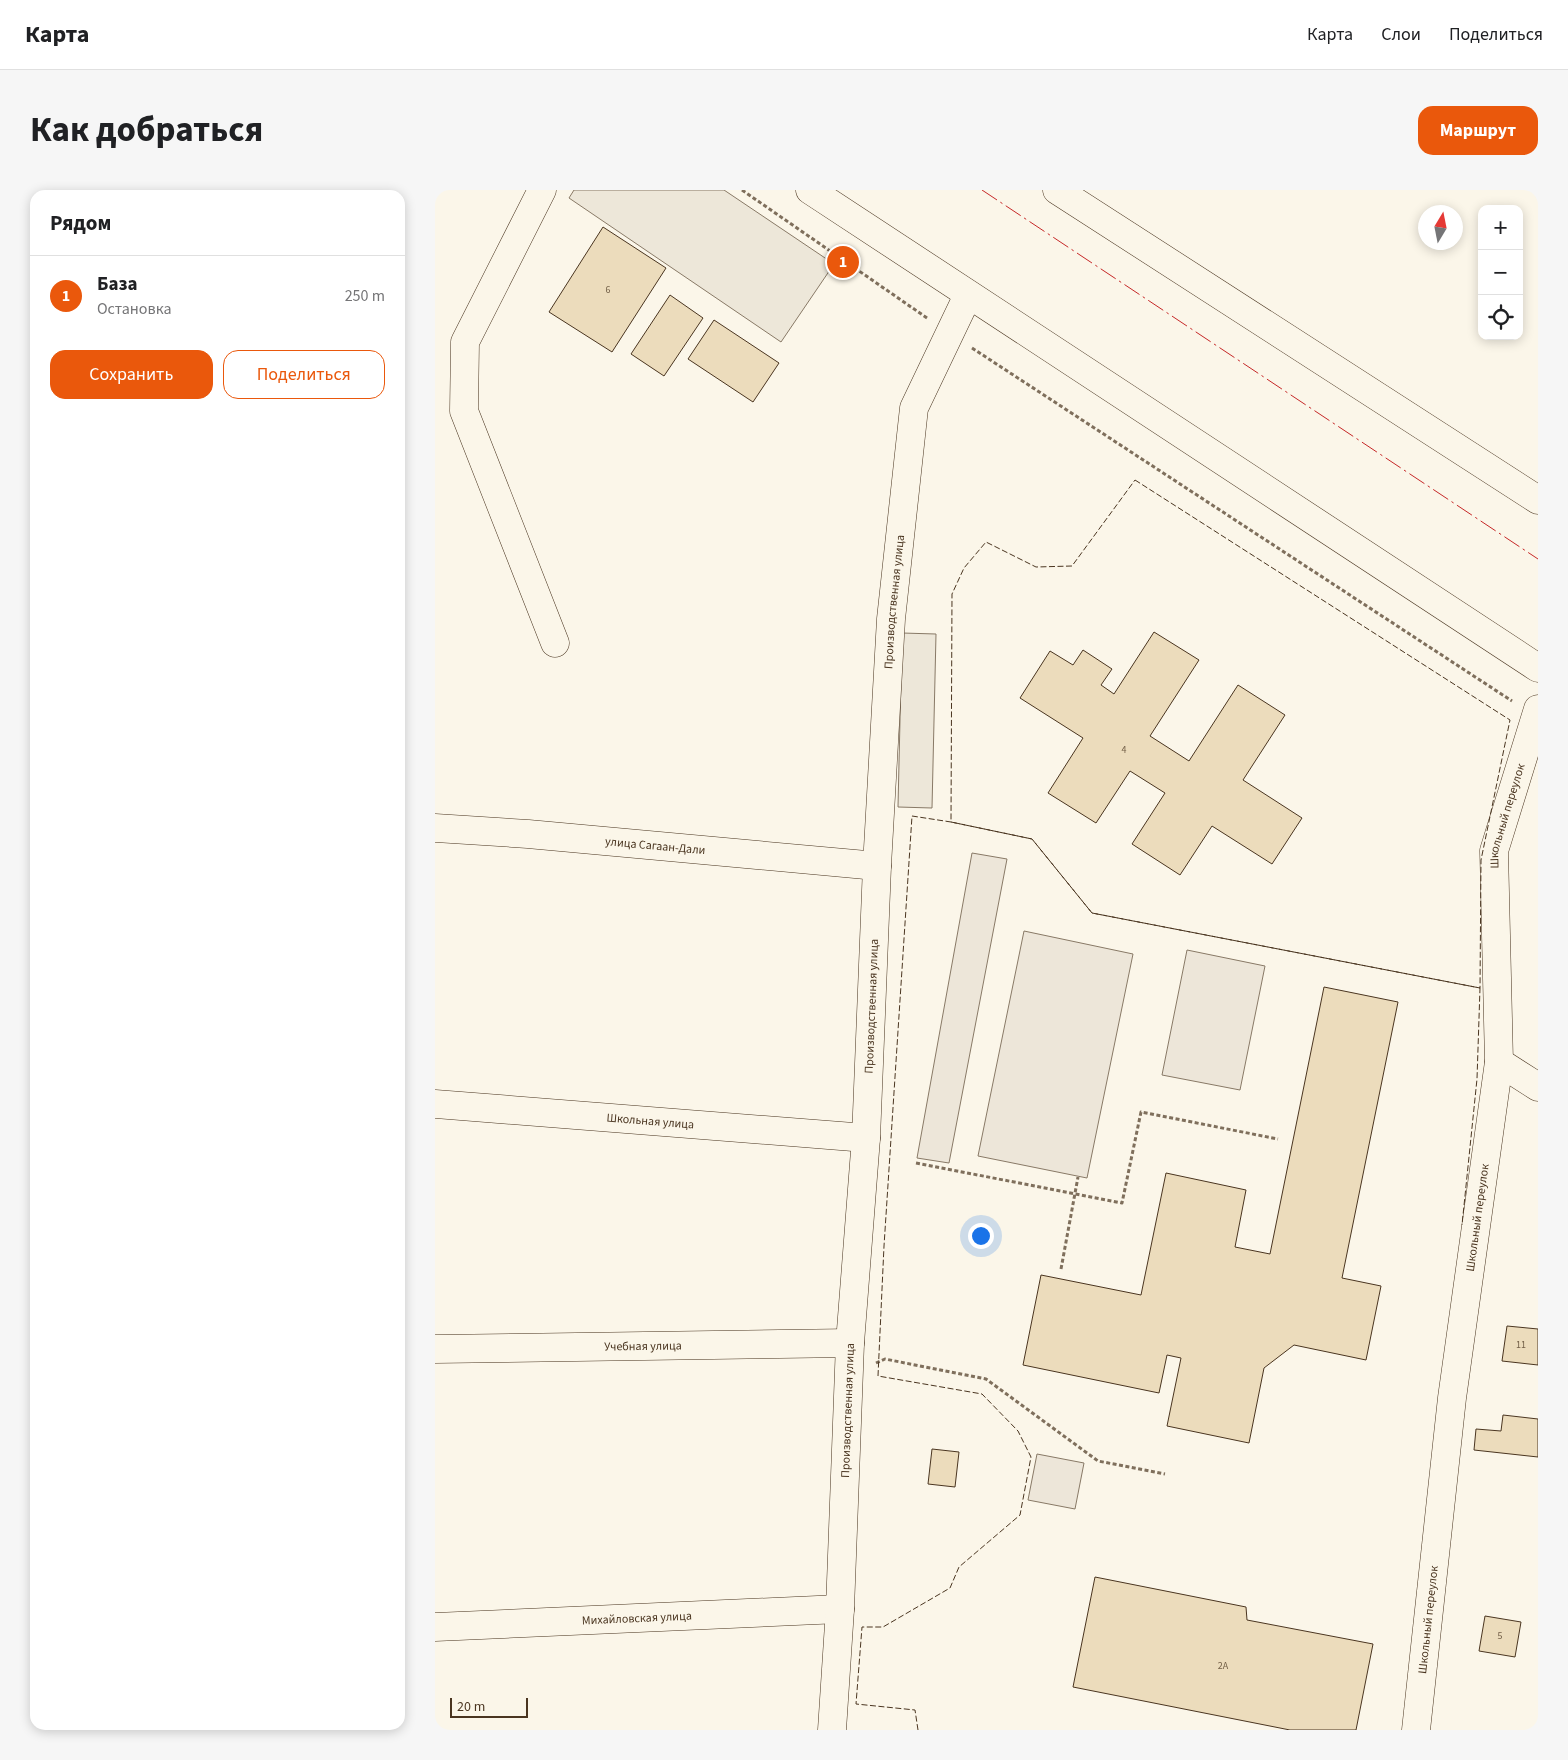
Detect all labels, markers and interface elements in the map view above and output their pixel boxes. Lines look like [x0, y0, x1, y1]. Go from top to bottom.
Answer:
text: Карта [25, 17, 89, 52]
text: Карта [1307, 22, 1353, 47]
text: Слои [1381, 22, 1421, 47]
text: Поделиться [1449, 22, 1543, 47]
text: Как добраться [30, 105, 263, 155]
button: Маршрут [1418, 106, 1538, 155]
north arrow [1418, 205, 1463, 250]
map controls [1478, 205, 1523, 340]
button: + [1478, 205, 1523, 250]
text: Рядом [50, 208, 111, 238]
pin: 1 [827, 243, 859, 281]
button: − [1478, 250, 1523, 295]
text: База [97, 271, 137, 298]
house number: 6 [606, 283, 611, 297]
text: 1 [62, 285, 70, 307]
text: 250 m [345, 285, 385, 307]
button: locate [1478, 295, 1523, 340]
text: Остановка [97, 298, 171, 320]
button: Сохранить [50, 350, 213, 399]
button: Поделиться [223, 350, 385, 399]
street label: Производственная улица [880, 534, 909, 670]
house number: 4 [1122, 743, 1127, 757]
street label: Школьный переулок [1485, 761, 1529, 869]
street label: улица Сагаан-Дали [604, 833, 706, 859]
street label: Производственная улица [860, 938, 883, 1074]
street label: Школьная улица [606, 1109, 695, 1133]
street label: Школьный переулок [1461, 1163, 1493, 1273]
your location [968, 1223, 994, 1249]
street label: Учебная улица [604, 1337, 682, 1355]
house number: 11 [1516, 1338, 1526, 1352]
street label: Производственная улица [836, 1343, 858, 1478]
street label: Школьный переулок [1414, 1565, 1442, 1675]
street label: Михайловская улица [581, 1607, 692, 1629]
house number: 5 [1498, 1629, 1503, 1643]
house number: 2А [1218, 1659, 1229, 1673]
scale bar [450, 1695, 527, 1718]
text: 20 m [457, 1697, 485, 1717]

